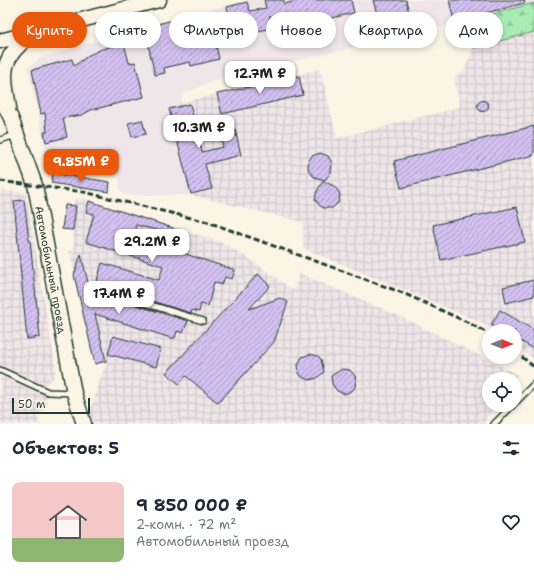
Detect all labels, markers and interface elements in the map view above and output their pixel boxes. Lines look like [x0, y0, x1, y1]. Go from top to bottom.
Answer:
chip: Купить [12, 12, 87, 48]
chip: Снять [95, 12, 161, 48]
chip: Фильтры [169, 12, 258, 48]
chip: Новое [266, 12, 336, 48]
chip: Квартира [344, 12, 437, 48]
chip: Дом [445, 12, 503, 48]
pin: 12.7M ₽ [223, 61, 297, 95]
text: 12.7M ₽ [234, 65, 286, 82]
pin: 10.3M ₽ [162, 115, 236, 149]
text: 10.3M ₽ [172, 119, 226, 136]
pin: 9.85M ₽ [44, 149, 118, 183]
text: 9.85M ₽ [53, 153, 109, 170]
street label: Автомобильный проезд [31, 205, 70, 335]
pin: 29.2M ₽ [115, 229, 189, 263]
text: 29.2M ₽ [123, 233, 181, 250]
pin: 17.4M ₽ [82, 281, 156, 315]
text: 17.4M ₽ [93, 285, 145, 302]
north arrow [482, 324, 522, 364]
map controls [482, 324, 522, 412]
button: locate [482, 372, 522, 412]
scale bar [12, 396, 90, 415]
text: 50 m [18, 397, 46, 412]
text: Объектов: 5 [12, 437, 119, 459]
icon: filters [500, 437, 522, 459]
text: 9 850 000 ₽ [136, 494, 247, 516]
icon: home [44, 498, 92, 546]
icon: heart [500, 511, 522, 533]
text: 2-комн. · 72 m² [136, 516, 236, 533]
text: Автомобильный проезд [136, 533, 289, 550]

